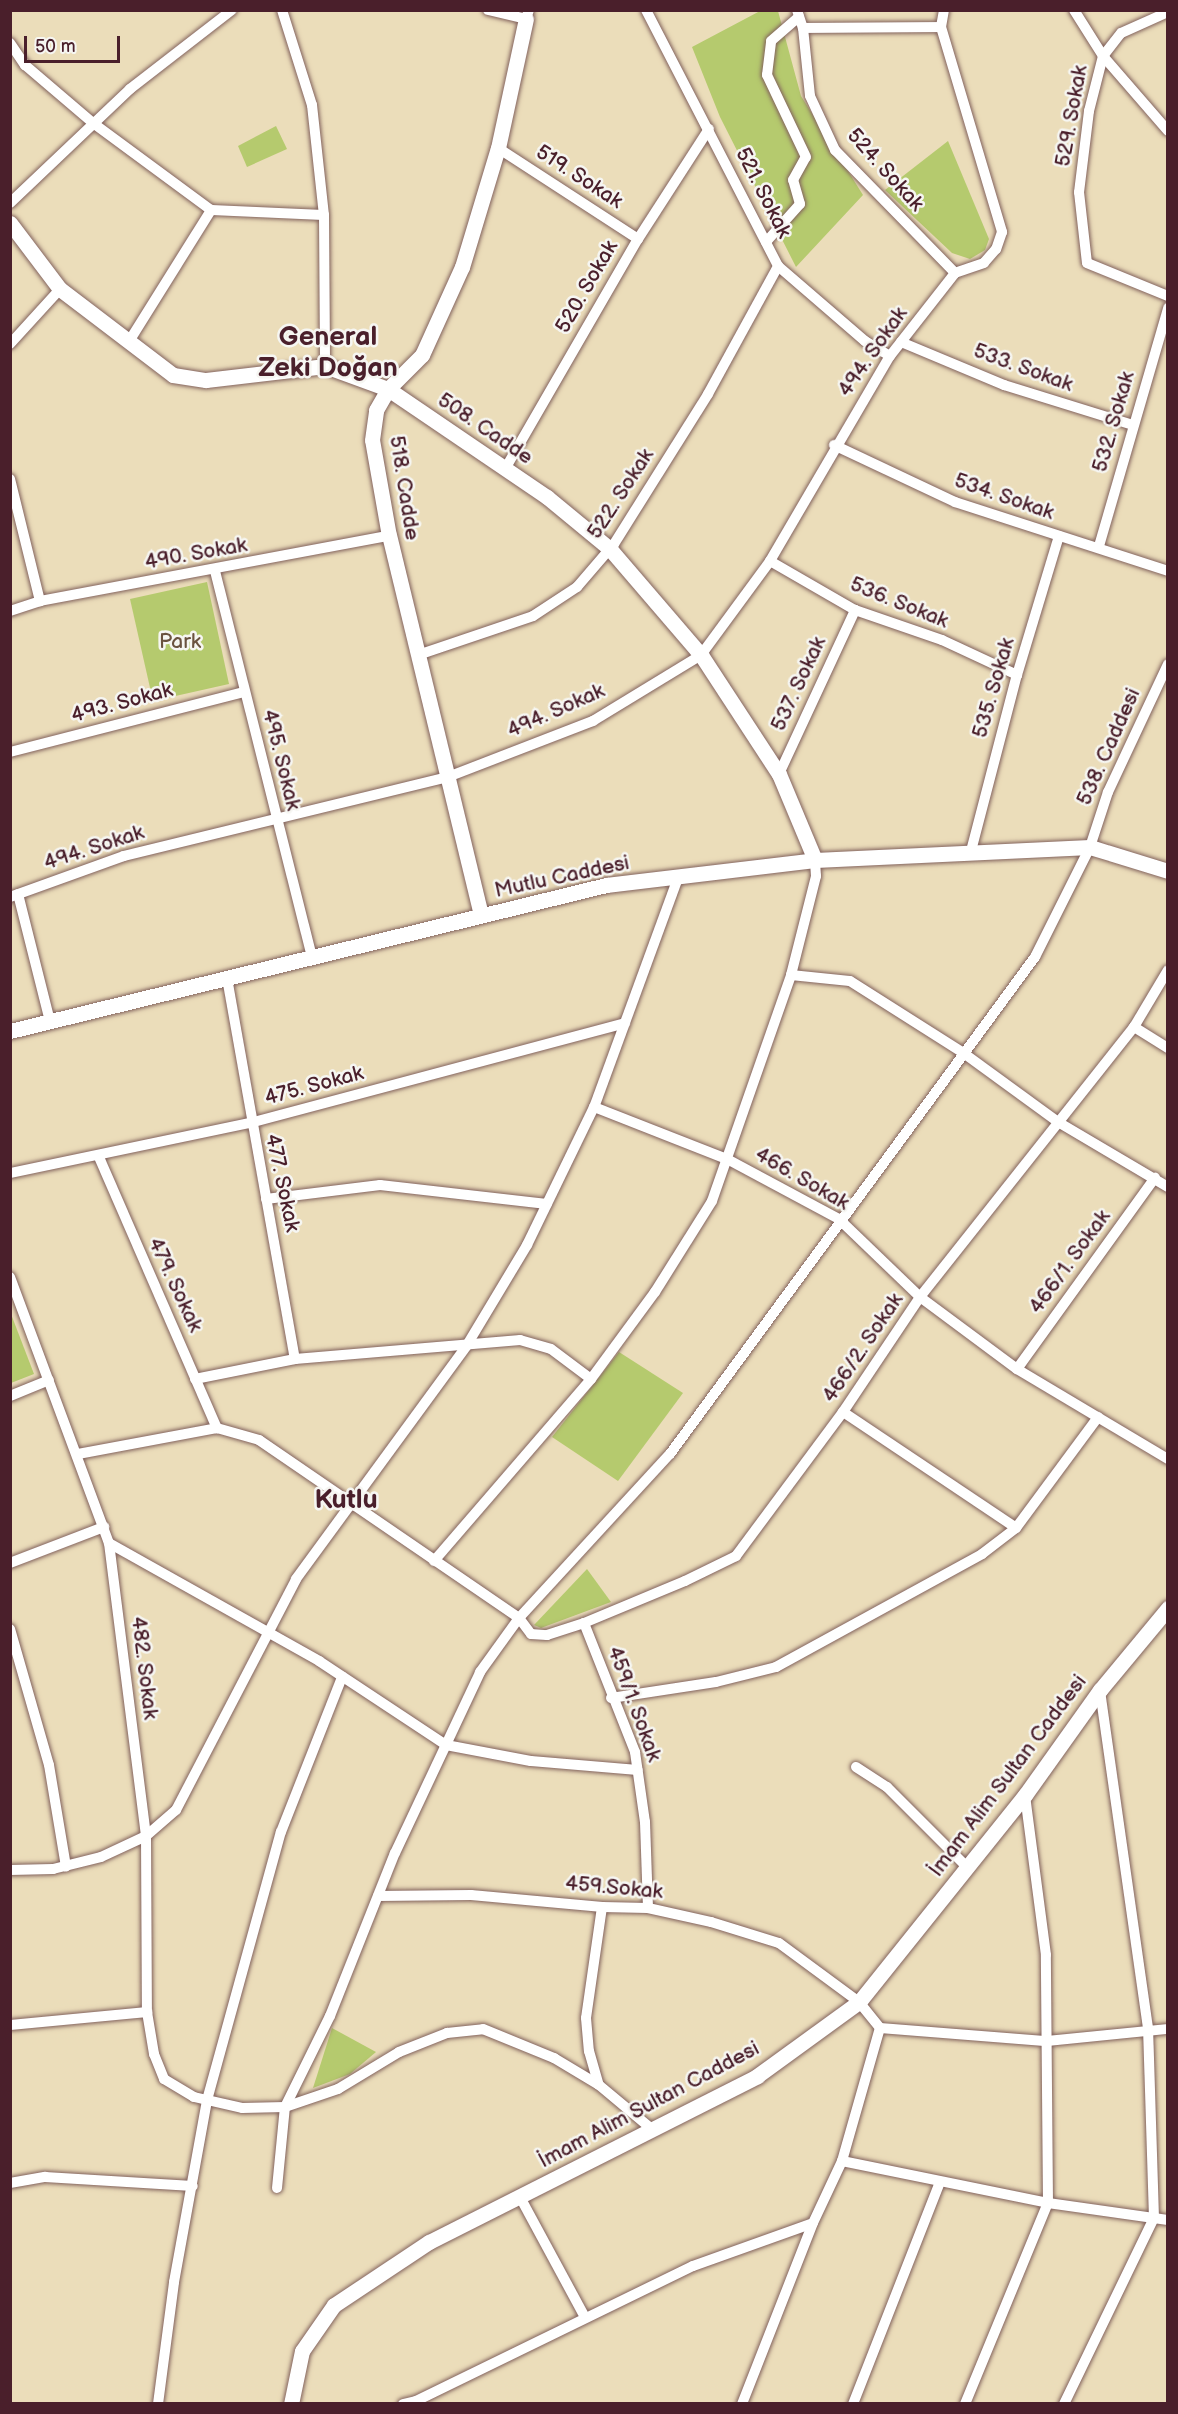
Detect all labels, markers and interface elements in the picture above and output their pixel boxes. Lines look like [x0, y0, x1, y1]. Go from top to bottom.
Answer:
scale bar [27, 24, 123, 62]
text: 50 m [35, 36, 76, 57]
street label: 529. Sokak [1051, 63, 1093, 169]
street label: 524. Sokak [841, 123, 929, 217]
street label: 519. Sokak [531, 140, 627, 214]
street label: 521. Sokak [729, 143, 797, 243]
street label: 520. Sokak [550, 236, 624, 338]
street label: 494. Sokak [833, 302, 913, 402]
district label: General Zeki Doğan [258, 321, 398, 384]
street label: 533. Sokak [970, 338, 1076, 398]
street label: 532. Sokak [1088, 369, 1140, 475]
street label: 508. Cadde [432, 388, 538, 470]
street label: 518. Cadde [383, 434, 425, 542]
street label: 522. Sokak [582, 444, 660, 544]
street label: 534. Sokak [951, 468, 1057, 526]
street label: 490. Sokak [143, 533, 249, 575]
street label: 536. Sokak [846, 572, 952, 634]
park label: Park [159, 629, 201, 655]
street label: 537. Sokak [766, 633, 832, 735]
street label: 535. Sokak [968, 635, 1020, 741]
street label: 493. Sokak [68, 677, 176, 729]
street label: 494. Sokak [503, 678, 609, 744]
street label: 538. Caddesi [1072, 685, 1146, 809]
street label: 495. Sokak [256, 707, 306, 813]
street label: 494. Sokak [41, 820, 147, 876]
street label: Mutlu Caddesi [492, 850, 632, 904]
street label: 475. Sokak [262, 1061, 366, 1111]
street label: 477. Sokak [259, 1132, 305, 1234]
street label: 466. Sokak [750, 1142, 854, 1216]
street label: 466/1. Sokak [1024, 1205, 1116, 1319]
street label: 479. Sokak [142, 1234, 208, 1336]
street label: 466/2. Sokak [817, 1288, 909, 1408]
district label: Kutlu [314, 1485, 378, 1517]
street label: 482. Sokak [125, 1615, 163, 1721]
street label: 459/1. Sokak [601, 1643, 667, 1765]
street label: İmam Alim Sultan Caddesi [924, 1670, 1092, 1882]
street label: 459.Sokak [564, 1871, 664, 1905]
street label: İmam Alim Sultan Caddesi [534, 2036, 764, 2174]

